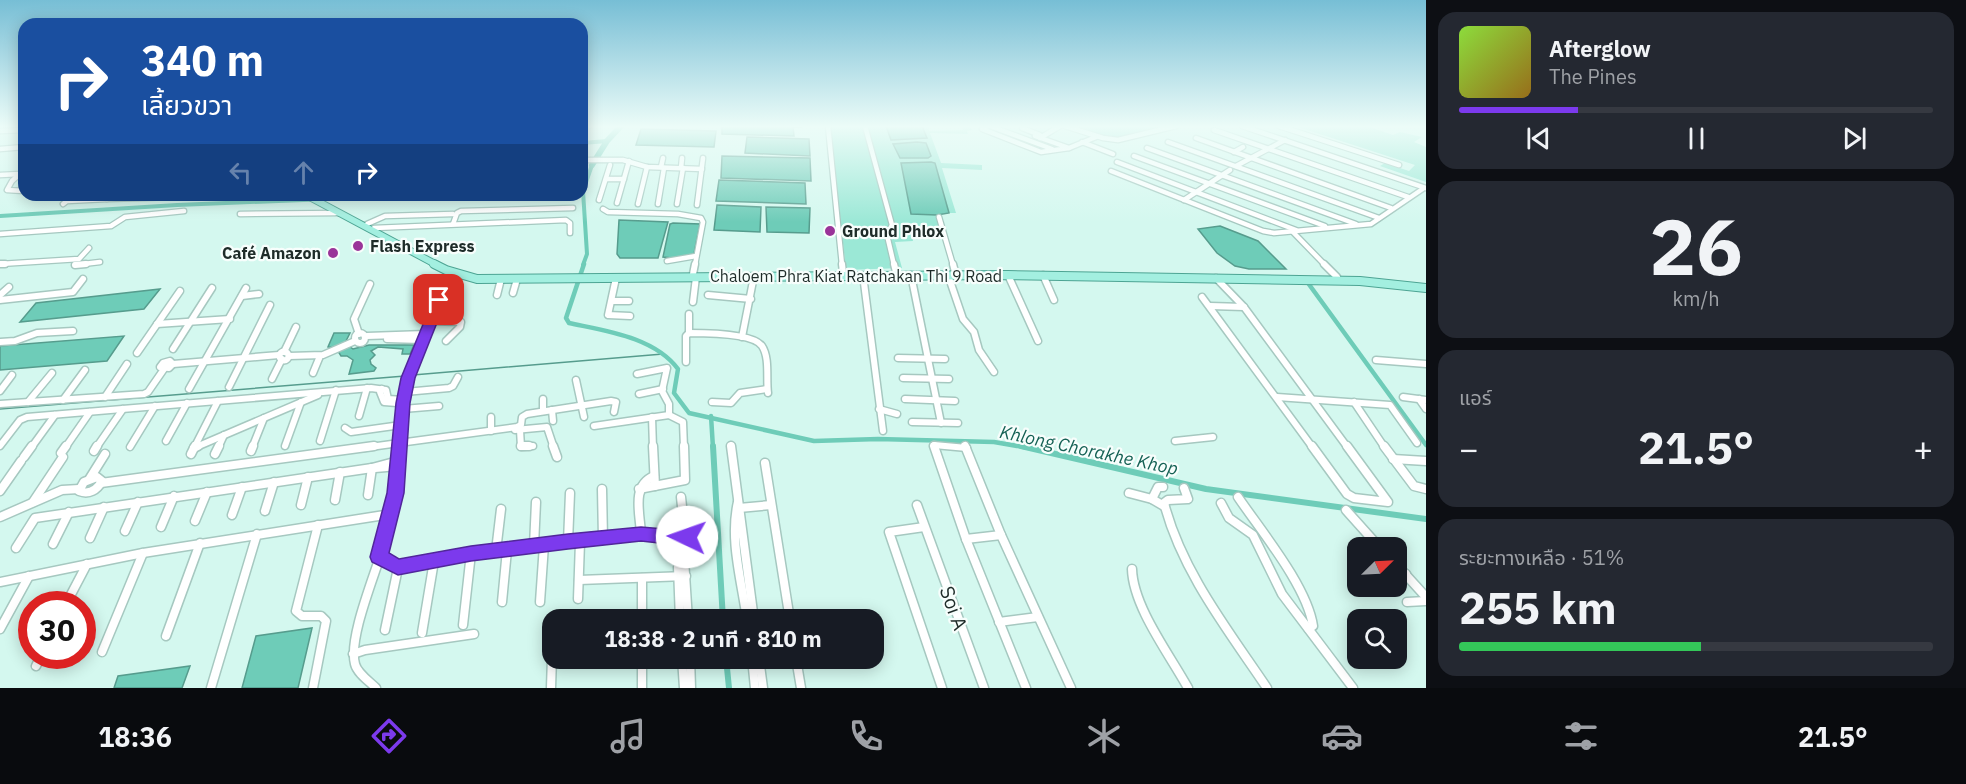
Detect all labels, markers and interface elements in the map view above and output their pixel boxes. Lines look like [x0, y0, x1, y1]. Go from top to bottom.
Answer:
text: 340 m [141, 33, 264, 88]
text: Afterglow [1549, 34, 1651, 63]
icon: right [42, 42, 120, 120]
text: The Pines [1549, 63, 1637, 90]
text: เลี้ยวขวา [141, 87, 232, 122]
icon: previous [1522, 122, 1555, 155]
icon: pause [1680, 122, 1713, 155]
icon: next [1838, 122, 1871, 155]
icon: left [224, 156, 257, 189]
icon: ahead [287, 156, 320, 189]
icon: right [350, 156, 383, 189]
text: 26 [1649, 195, 1743, 296]
place label: Ground Phlox [842, 221, 944, 241]
marker: Ground Phlox [823, 224, 837, 238]
place label: Flash Express [370, 236, 474, 256]
marker: Flash Express [351, 239, 365, 253]
place label: Café Amazon [222, 243, 321, 263]
marker: Café Amazon [326, 246, 340, 260]
street label: Chaloem Phra Kiat Ratchakan Thi 9 Road [710, 266, 1002, 286]
pin [413, 274, 464, 325]
icon: arrive [422, 283, 455, 316]
text: km/h [1672, 285, 1720, 312]
text: แอร์ [1459, 384, 1491, 411]
text: 21.5° [1638, 418, 1754, 476]
water label: Khlong Chorakhe Khop [998, 420, 1180, 480]
text: − [1459, 427, 1479, 470]
text: + [1913, 427, 1933, 470]
position arrow [655, 505, 719, 569]
north arrow [1347, 537, 1407, 597]
map controls [1347, 537, 1407, 669]
text: ระยะทางเหลือ · 51% [1459, 544, 1624, 571]
text: 255 km [1459, 578, 1617, 636]
street label: Soi A [934, 582, 975, 634]
speed limit sign: 30 [18, 591, 96, 669]
button: search [1347, 609, 1407, 669]
text: 18:38 · 2 นาที · 810 m [604, 624, 822, 653]
icon: directions [368, 715, 410, 757]
icon: music [607, 715, 649, 757]
icon: phone [845, 715, 887, 757]
icon: climate [1083, 715, 1125, 757]
icon: car [1321, 715, 1363, 757]
icon: filters [1560, 715, 1602, 757]
text: 18:36 [98, 719, 172, 754]
text: 21.5° [1798, 719, 1868, 754]

